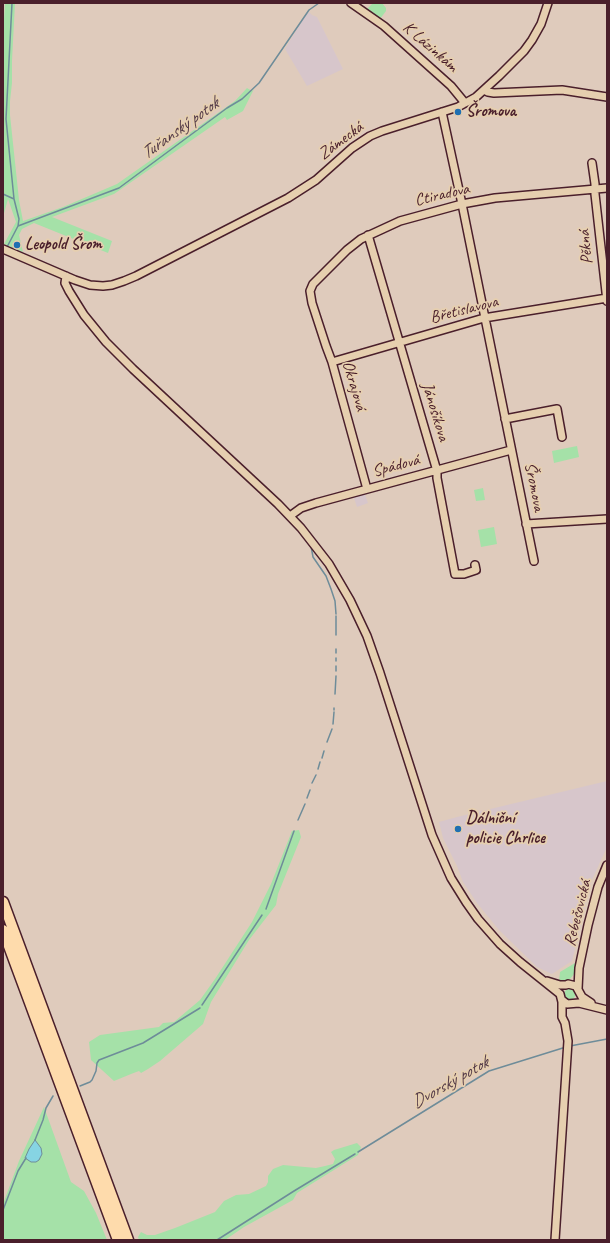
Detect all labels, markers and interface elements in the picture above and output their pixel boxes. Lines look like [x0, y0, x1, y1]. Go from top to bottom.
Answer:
street label: K Lázinkám [398, 17, 462, 77]
water label: Tuřanský potok [137, 94, 223, 164]
place label: Šromova [466, 102, 516, 122]
marker: Šromova [453, 107, 463, 117]
street label: Zámecká [315, 118, 367, 164]
street label: Ctiradova [413, 179, 471, 211]
street label: Pěkná [574, 229, 598, 265]
place label: Leopold Šrom [25, 235, 102, 255]
marker: Leopold Šrom [12, 240, 22, 250]
street label: Břetislavova [428, 292, 500, 328]
street label: Okrajová [337, 359, 371, 413]
street label: Jánošíkova [416, 380, 454, 444]
street label: Spádová [370, 450, 422, 482]
street label: Šromova [519, 461, 549, 513]
place label: Dálniční policie Chrlice [466, 809, 545, 849]
marker: Dálniční policie Chrlice [453, 824, 463, 834]
street label: Rebešovická [560, 878, 596, 948]
water label: Dvorský potok [408, 1052, 492, 1114]

